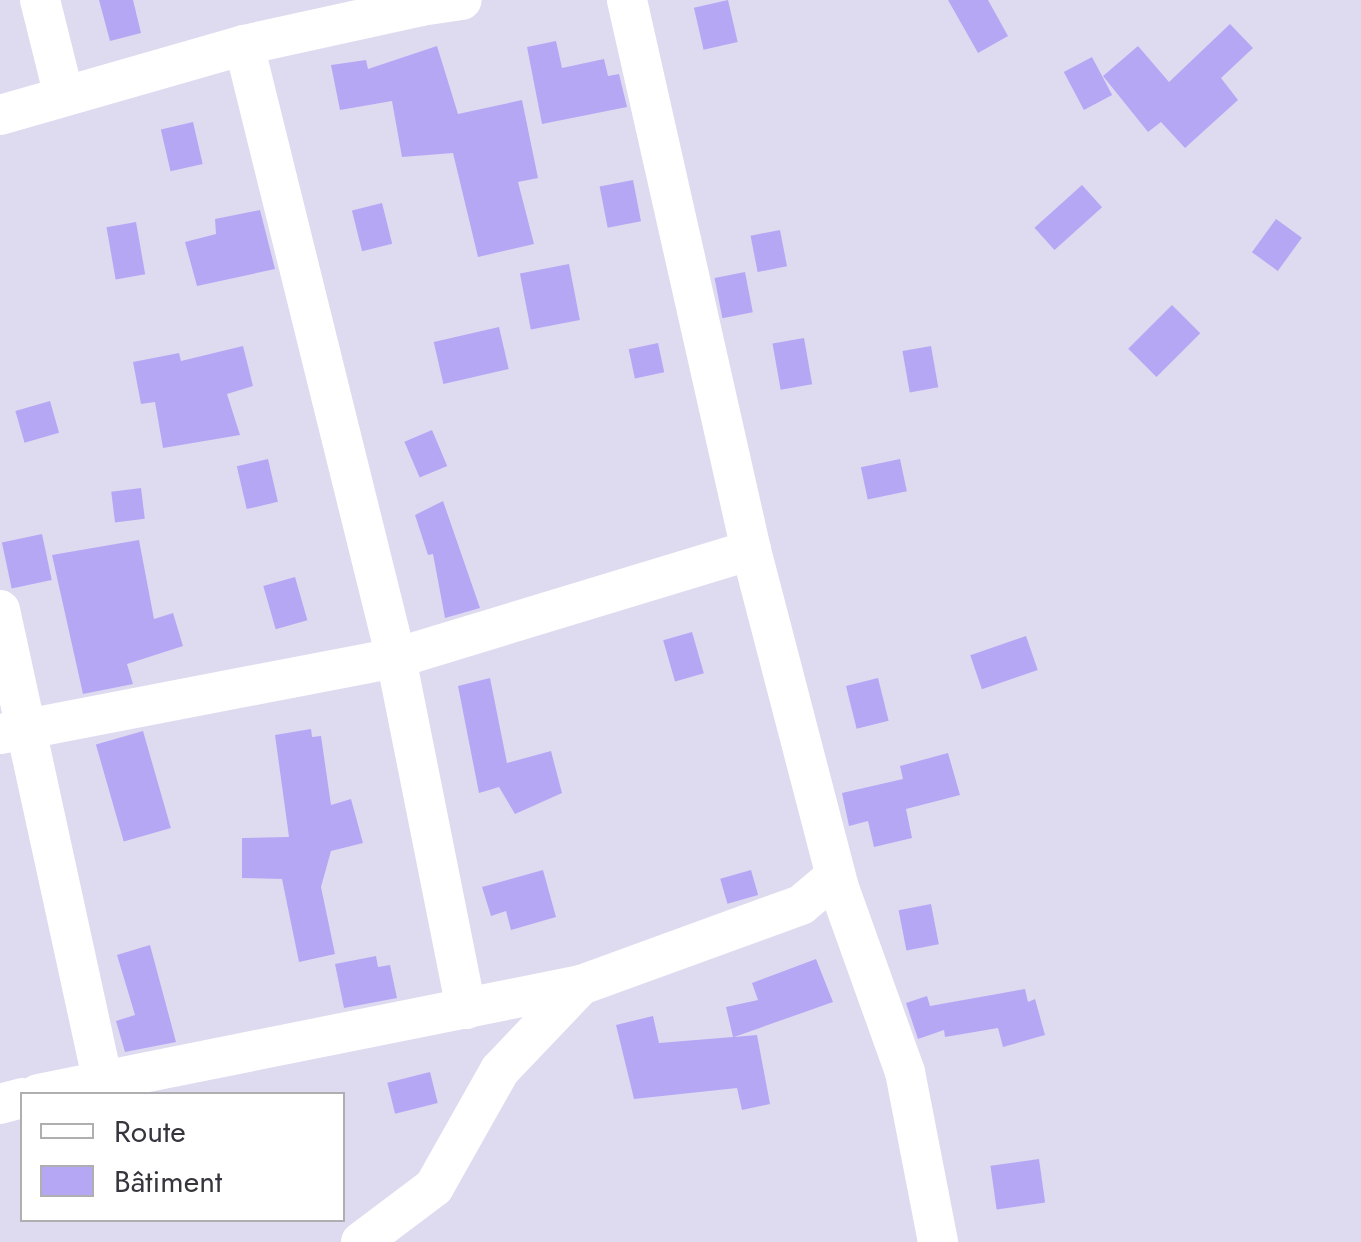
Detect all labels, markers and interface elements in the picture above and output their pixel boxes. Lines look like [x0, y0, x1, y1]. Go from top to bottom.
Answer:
legend [20, 1092, 345, 1222]
text: Route [114, 1110, 186, 1153]
text: Bâtiment [114, 1160, 222, 1203]

